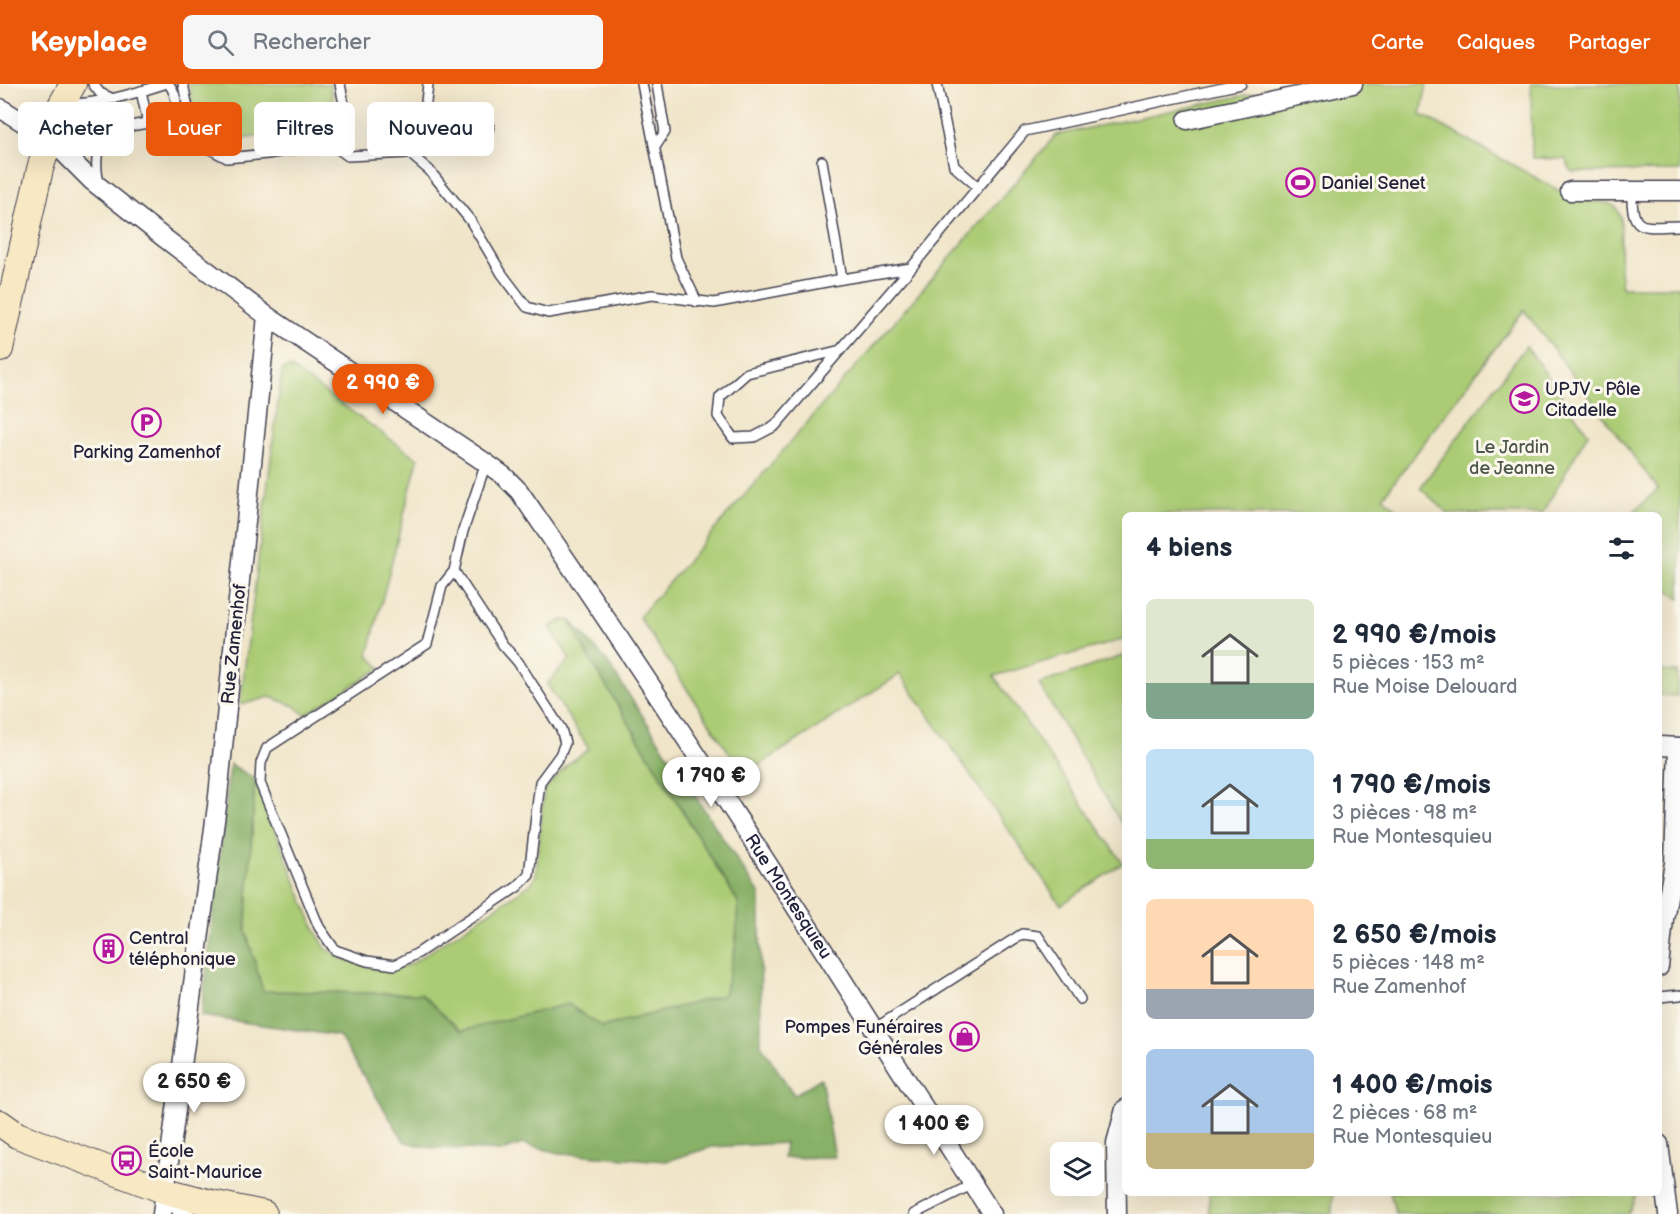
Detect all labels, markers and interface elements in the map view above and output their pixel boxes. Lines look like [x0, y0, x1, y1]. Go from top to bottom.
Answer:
search box [183, 15, 603, 69]
text: Keyplace [30, 26, 147, 59]
icon: search [204, 26, 237, 59]
text: Rechercher [252, 29, 370, 56]
text: Carte [1371, 30, 1424, 55]
text: Calques [1457, 30, 1535, 55]
text: Partager [1568, 30, 1650, 55]
chip: Acheter [18, 102, 134, 156]
chip: Louer [146, 102, 242, 156]
chip: Filtres [254, 102, 355, 156]
chip: Nouveau [367, 102, 494, 156]
sports icon: Daniel Senet [1284, 167, 1316, 199]
place label: Daniel Senet [1321, 173, 1426, 194]
pin: 2 990 € [328, 364, 438, 415]
text: 2 990 € [346, 371, 420, 395]
place label: UPJV - Pôle Citadelle [1545, 379, 1641, 421]
school or university icon: UPJV - Pôle Citadelle [1508, 383, 1540, 415]
parking icon: Parking Zamenhof [131, 407, 163, 439]
park label: Le Jardin de Jeanne [1469, 437, 1555, 479]
place label: Parking Zamenhof [73, 442, 222, 463]
icon: filters [1605, 532, 1638, 565]
text: 4 biens [1146, 533, 1232, 564]
street label: Rue Zamenhof [217, 582, 251, 705]
text: 2 990 €/mois [1332, 620, 1496, 651]
icon: home [1194, 623, 1266, 695]
text: 5 pièces · 153 m² [1332, 651, 1485, 675]
text: Rue Moise Delouard [1332, 675, 1517, 699]
pin: 1 790 € [656, 757, 766, 808]
text: 1 790 € [676, 764, 746, 788]
text: 1 790 €/mois [1332, 770, 1491, 801]
icon: home [1194, 773, 1266, 845]
text: 3 pièces · 98 m² [1332, 801, 1477, 825]
text: Rue Montesquieu [1332, 825, 1492, 849]
street label: Rue Montesquieu [741, 830, 837, 963]
text: 2 650 €/mois [1332, 920, 1497, 951]
icon: home [1194, 923, 1266, 995]
place label: Central téléphonique [129, 928, 236, 970]
building icon: Central téléphonique [92, 932, 124, 964]
text: 5 pièces · 148 m² [1332, 951, 1485, 975]
text: Rue Zamenhof [1332, 975, 1466, 999]
place label: Pompes Funéraires Générales [785, 1017, 943, 1059]
shop icon: Pompes Funéraires Générales [948, 1021, 980, 1053]
pin: 2 650 € [139, 1063, 249, 1114]
text: 2 650 € [157, 1070, 231, 1094]
text: 1 400 €/mois [1332, 1070, 1493, 1101]
icon: home [1194, 1073, 1266, 1145]
text: 2 pièces · 68 m² [1332, 1101, 1477, 1125]
pin: 1 400 € [879, 1105, 989, 1156]
text: 1 400 € [899, 1112, 970, 1136]
text: Rue Montesquieu [1332, 1125, 1492, 1149]
place label: École Saint-Maurice [148, 1139, 263, 1183]
map controls [1050, 1142, 1104, 1196]
button: layers [1050, 1142, 1104, 1196]
bus stop icon: École Saint-Maurice [111, 1145, 143, 1177]

